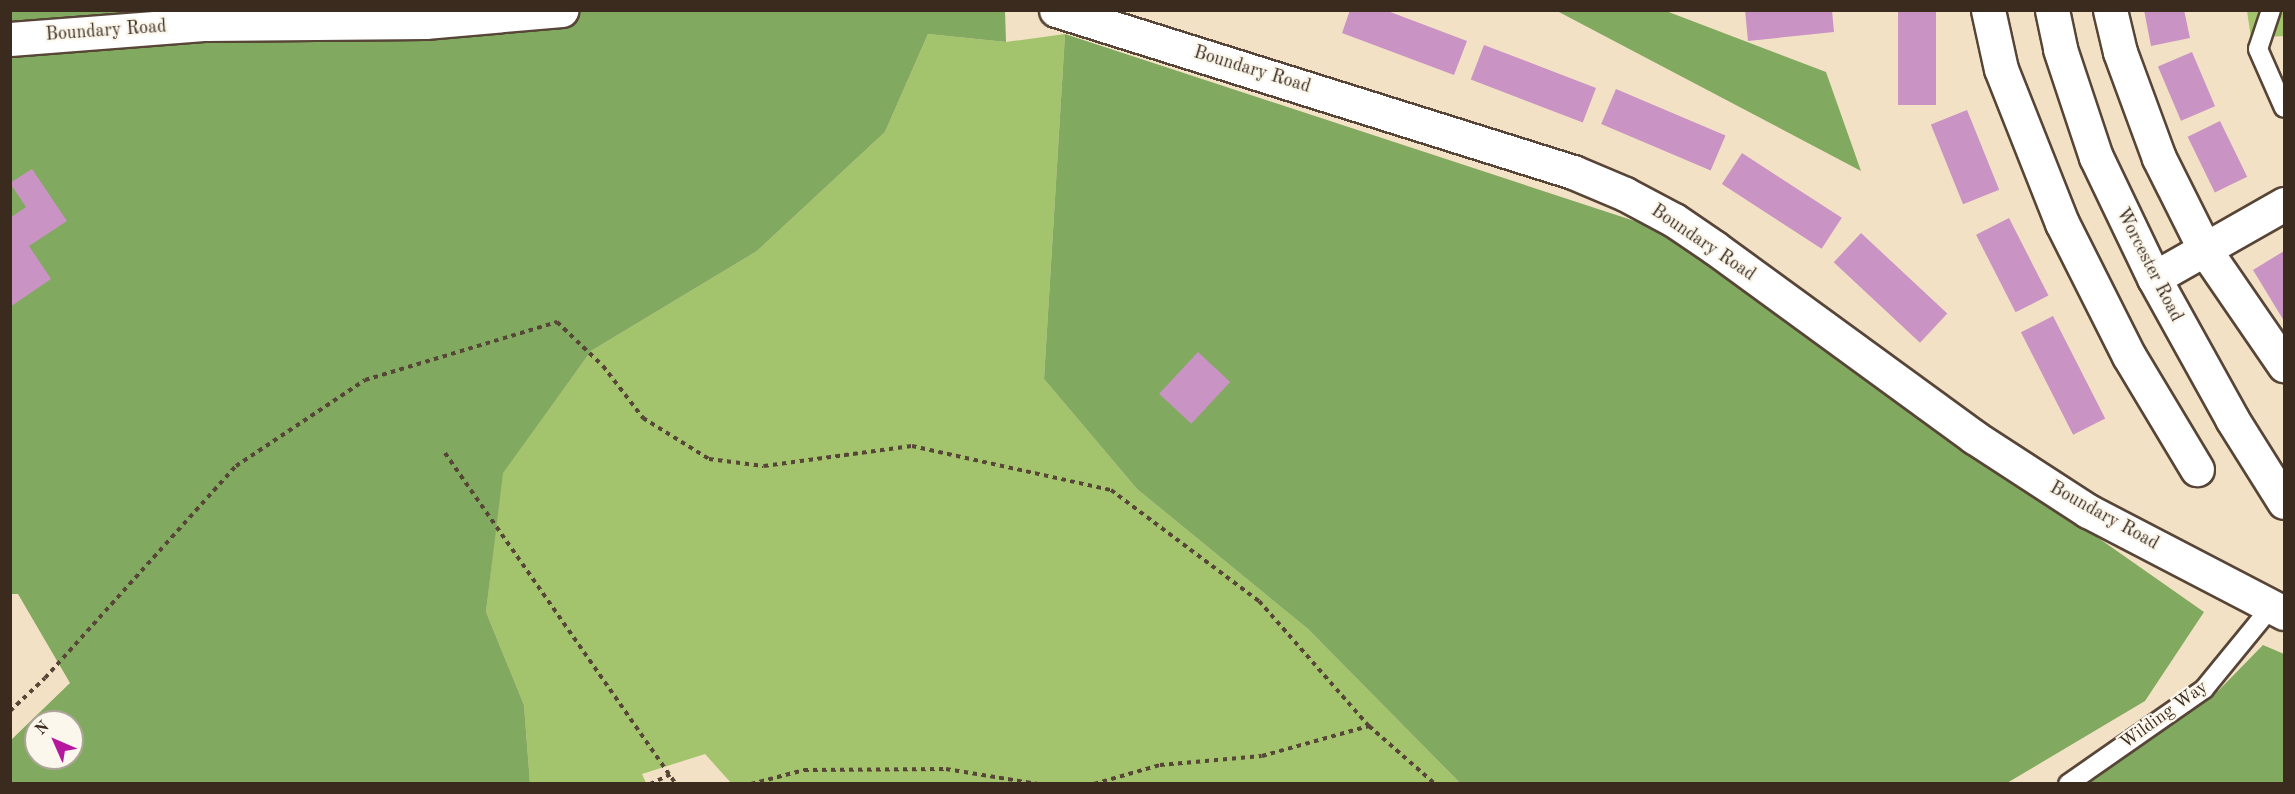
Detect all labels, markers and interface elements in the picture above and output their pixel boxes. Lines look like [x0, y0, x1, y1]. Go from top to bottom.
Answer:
street label: Boundary Road [45, 16, 167, 46]
street label: Boundary Road [1191, 42, 1313, 98]
street label: Boundary Road [1647, 200, 1759, 286]
street label: Worcester Road [2111, 204, 2187, 326]
street label: Boundary Road [2046, 477, 2162, 555]
street label: Wilding Way [2116, 676, 2212, 754]
north arrow [24, 710, 84, 770]
text: N [33, 719, 53, 739]

